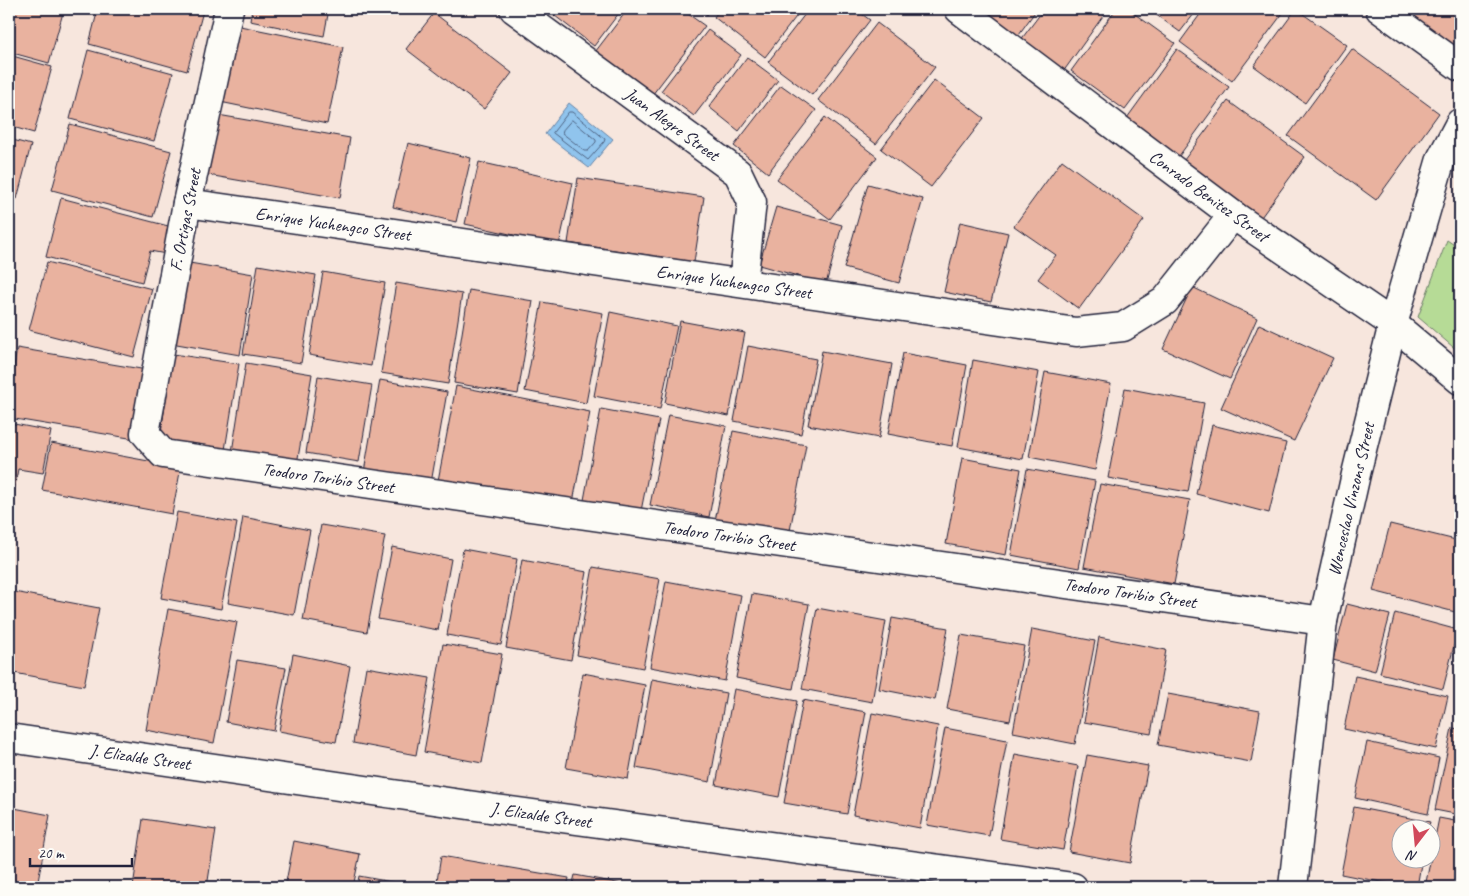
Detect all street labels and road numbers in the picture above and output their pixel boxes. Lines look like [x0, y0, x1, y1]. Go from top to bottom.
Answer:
street label: Juan Alegre Street [620, 82, 725, 167]
street label: Conrado Benitez Street [1145, 145, 1275, 248]
street label: F. Ortigas Street [164, 165, 206, 273]
street label: Enrique Yuchengco Street [254, 202, 414, 246]
street label: Enrique Yuchengco Street [655, 260, 815, 304]
street label: Wenceslao Vinzons Street [1323, 418, 1380, 578]
street label: Teodoro Toribio Street [261, 458, 398, 498]
street label: Teodoro Toribio Street [662, 516, 799, 556]
street label: Teodoro Toribio Street [1063, 573, 1200, 613]
street label: J. Elizalde Street [87, 739, 194, 775]
street label: J. Elizalde Street [488, 797, 595, 833]

